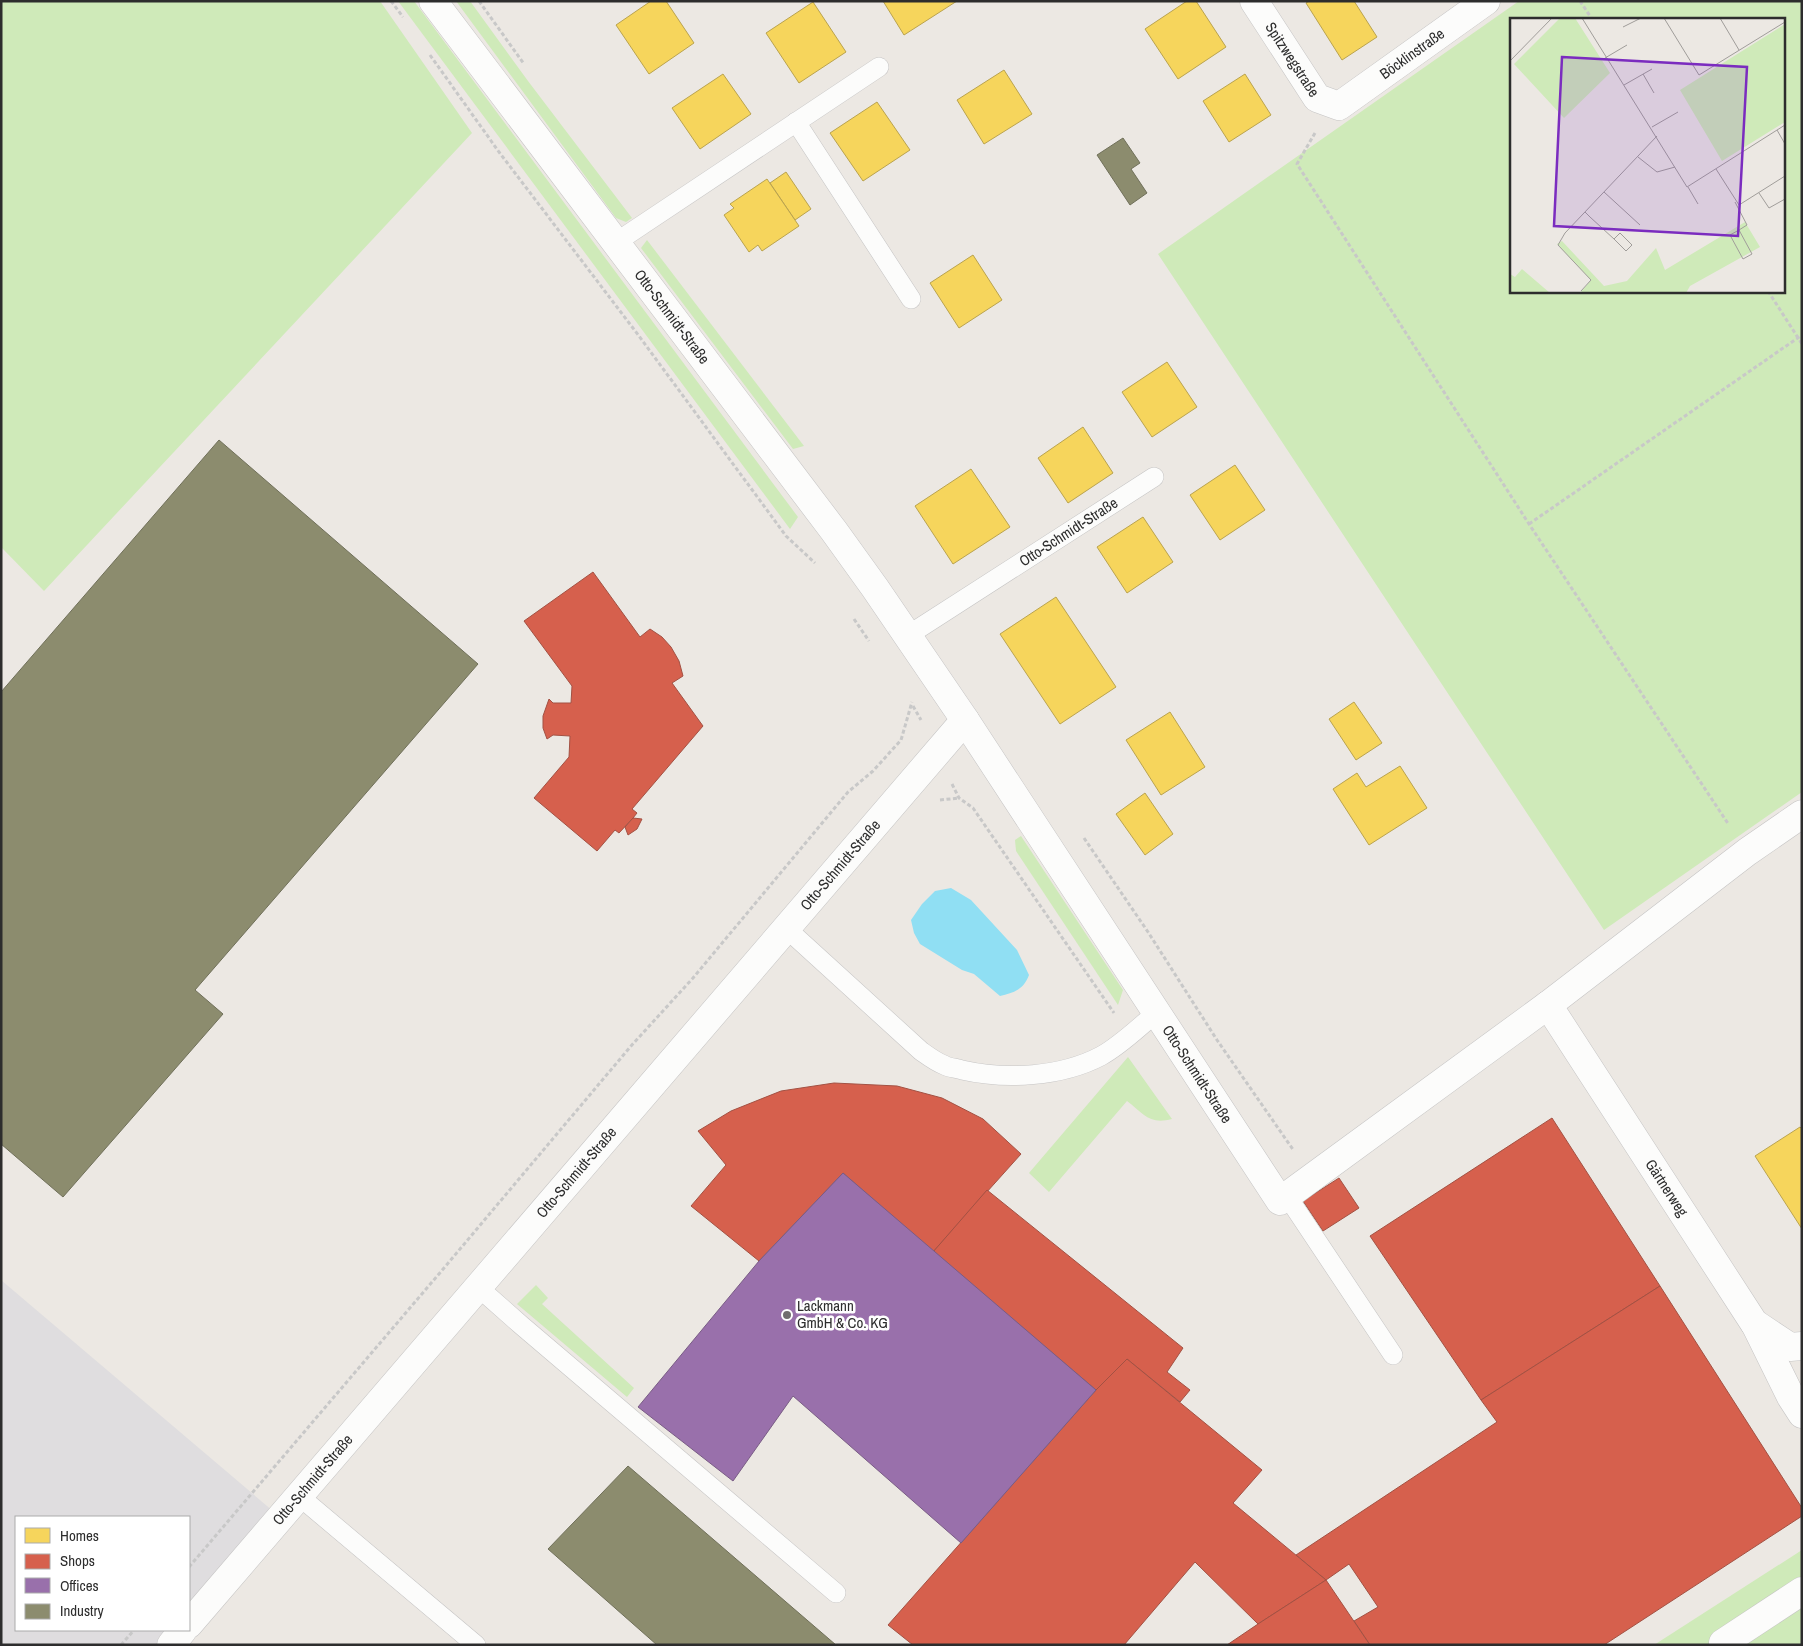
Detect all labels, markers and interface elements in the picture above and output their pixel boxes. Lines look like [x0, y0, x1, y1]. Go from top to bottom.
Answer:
street label: Spitzwegstraße [1260, 18, 1325, 101]
inset map [1510, 18, 1786, 292]
street label: Böcklinstraße [1375, 23, 1449, 84]
street label: Otto-Schmidt-Straße [630, 265, 715, 368]
street label: Otto-Schmidt-Straße [1015, 492, 1122, 571]
street label: Otto-Schmidt-Straße [795, 815, 885, 915]
street label: Otto-Schmidt-Straße [1157, 1021, 1237, 1127]
street label: Otto-Schmidt-Straße [531, 1122, 621, 1222]
street label: Gärtnerweg [1641, 1155, 1693, 1221]
place label: Lackmann GmbH & Co. KG [797, 1295, 888, 1333]
marker: Lackmann GmbH & Co. KG [781, 1309, 793, 1321]
street label: Otto-Schmidt-Straße [267, 1429, 357, 1529]
legend [15, 1516, 190, 1631]
text: Homes [60, 1525, 99, 1546]
text: Shops [60, 1550, 95, 1571]
text: Offices [60, 1575, 99, 1596]
text: Industry [60, 1600, 105, 1621]

